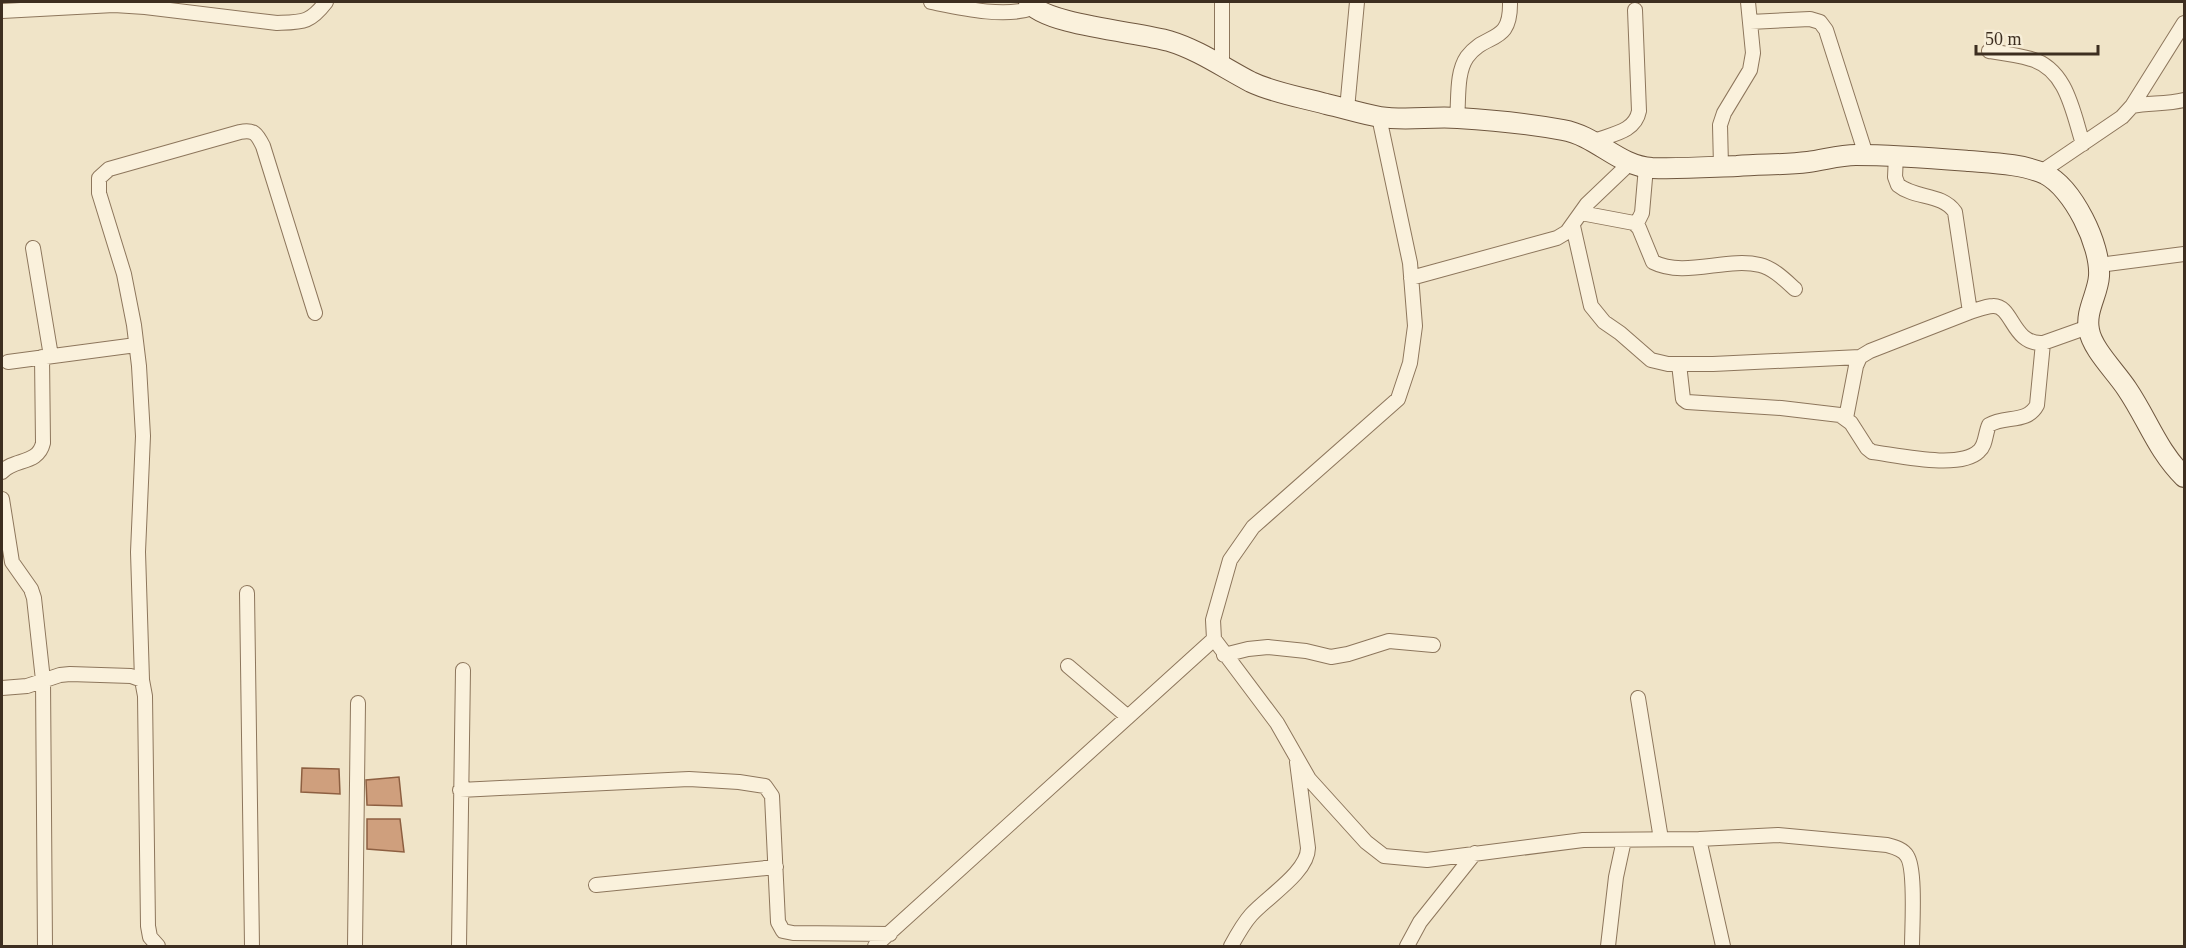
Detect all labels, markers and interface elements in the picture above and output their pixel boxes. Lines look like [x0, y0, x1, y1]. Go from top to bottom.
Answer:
scale bar [1976, 18, 2098, 56]
text: 50 m [1985, 29, 2022, 49]

